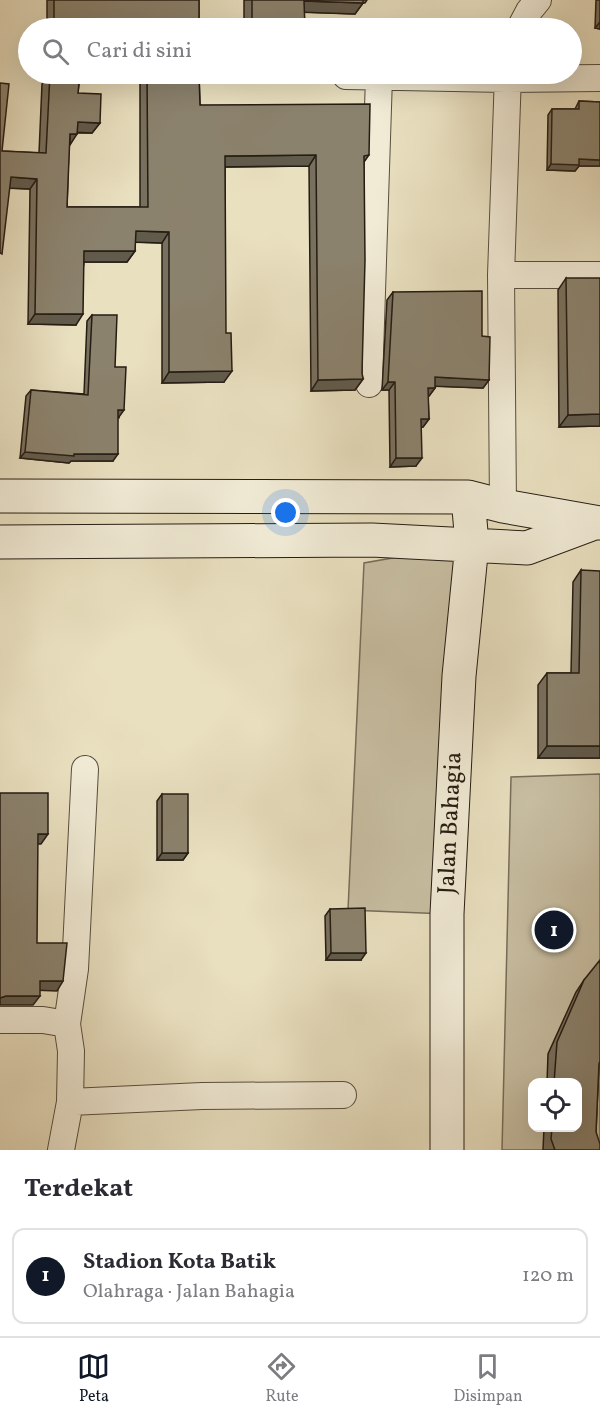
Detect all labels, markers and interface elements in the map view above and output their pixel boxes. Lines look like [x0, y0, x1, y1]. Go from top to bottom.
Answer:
search box [18, 18, 582, 84]
icon: search [39, 35, 72, 68]
text: Cari di sini [87, 36, 192, 67]
your location [271, 498, 300, 527]
street label: Jalan Bahagia [430, 751, 472, 895]
pin: 1 [534, 908, 574, 952]
map controls [528, 1078, 582, 1132]
button: locate [528, 1078, 582, 1132]
text: Terdekat [24, 1171, 133, 1207]
text: Stadion Kota Batik [83, 1247, 276, 1278]
text: 1 [41, 1262, 50, 1290]
text: 120 m [522, 1262, 574, 1290]
text: Olahraga · Jalan Bahagia [83, 1278, 295, 1306]
tab: Peta [77, 1350, 110, 1408]
tab: Rute [265, 1350, 298, 1408]
tab: Disimpan [453, 1350, 522, 1408]

